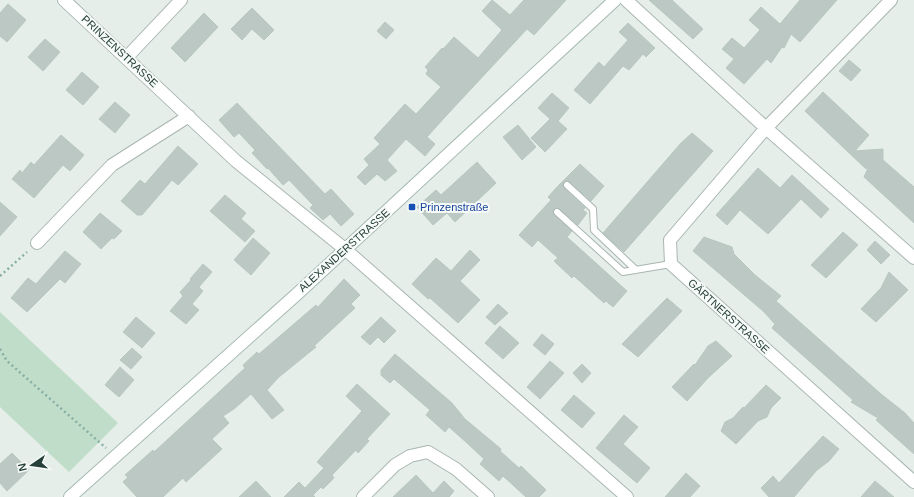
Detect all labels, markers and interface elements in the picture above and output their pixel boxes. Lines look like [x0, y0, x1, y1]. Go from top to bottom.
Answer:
street label: PRINZENSTRASSE [79, 13, 161, 89]
place label: Prinzenstraße [420, 201, 488, 213]
marker: Prinzenstraße [407, 202, 417, 212]
street label: ALEXANDERSTRASSE [296, 206, 392, 294]
street label: GÄRTNERSTRASSE [686, 276, 772, 356]
north arrow [12, 445, 52, 485]
text: N [16, 462, 29, 472]

